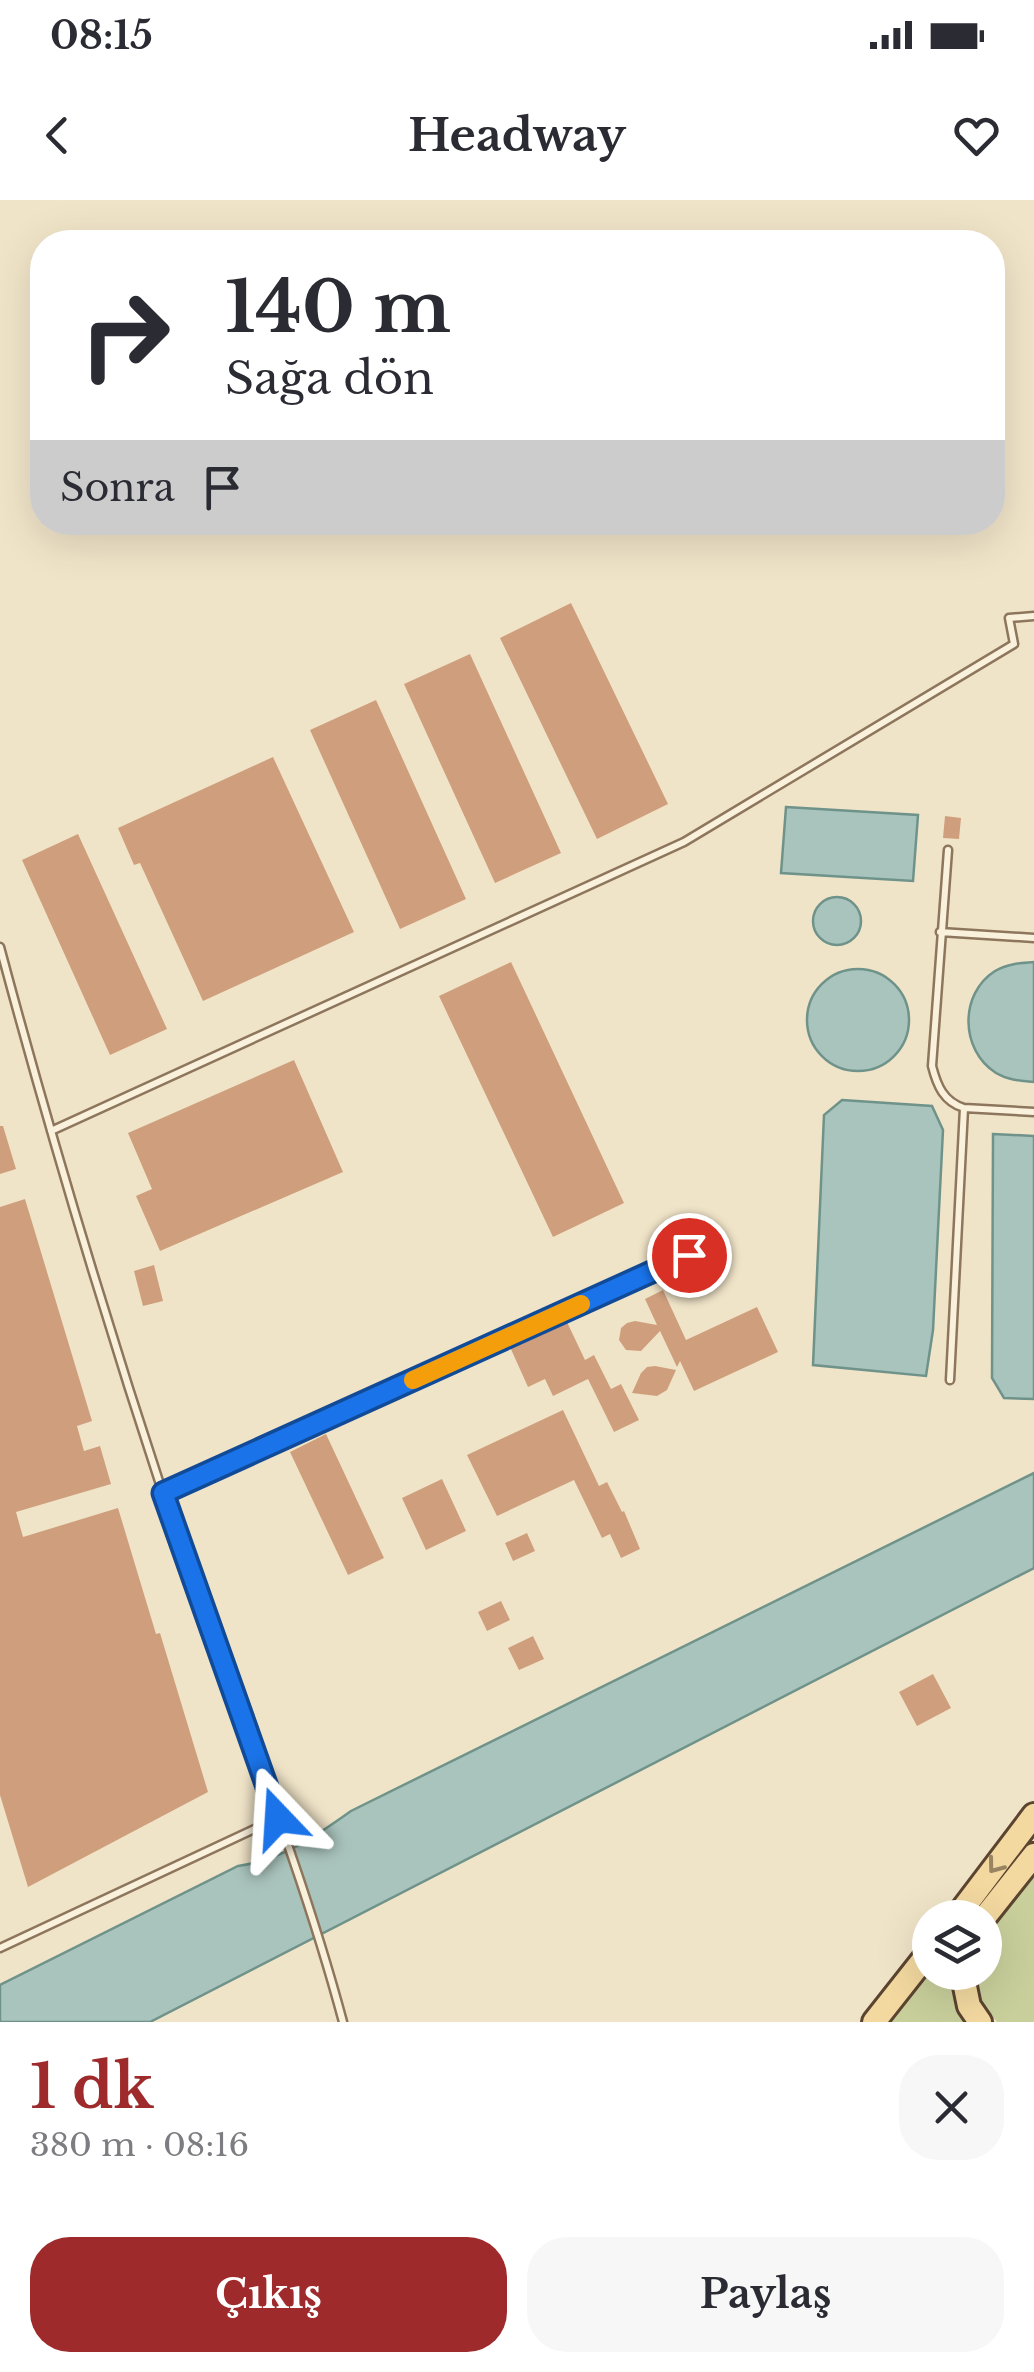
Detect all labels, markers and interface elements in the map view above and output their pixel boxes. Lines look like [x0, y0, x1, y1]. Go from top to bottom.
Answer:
text: 08:15 [50, 12, 153, 59]
text: Headway [408, 107, 626, 163]
icon: back [30, 108, 85, 163]
icon: heart [949, 108, 1004, 163]
text: 140 m [225, 264, 451, 351]
icon: right [60, 270, 190, 400]
text: Sağa dön [225, 350, 434, 406]
icon: arrive [195, 460, 250, 515]
text: Sonra [60, 464, 175, 511]
pin [647, 1213, 732, 1298]
icon: arrive [662, 1228, 717, 1283]
position arrow [226, 1766, 330, 1870]
one-way arrow [989, 1855, 1007, 1873]
map controls [912, 1900, 1002, 1990]
button: layers [912, 1900, 1002, 1990]
text: 1 dk [30, 2050, 154, 2124]
button: close [899, 2055, 1004, 2160]
text: 380 m · 08:16 [30, 2125, 249, 2165]
button: Çıkış [30, 2237, 507, 2352]
button: Paylaş [527, 2237, 1004, 2352]

